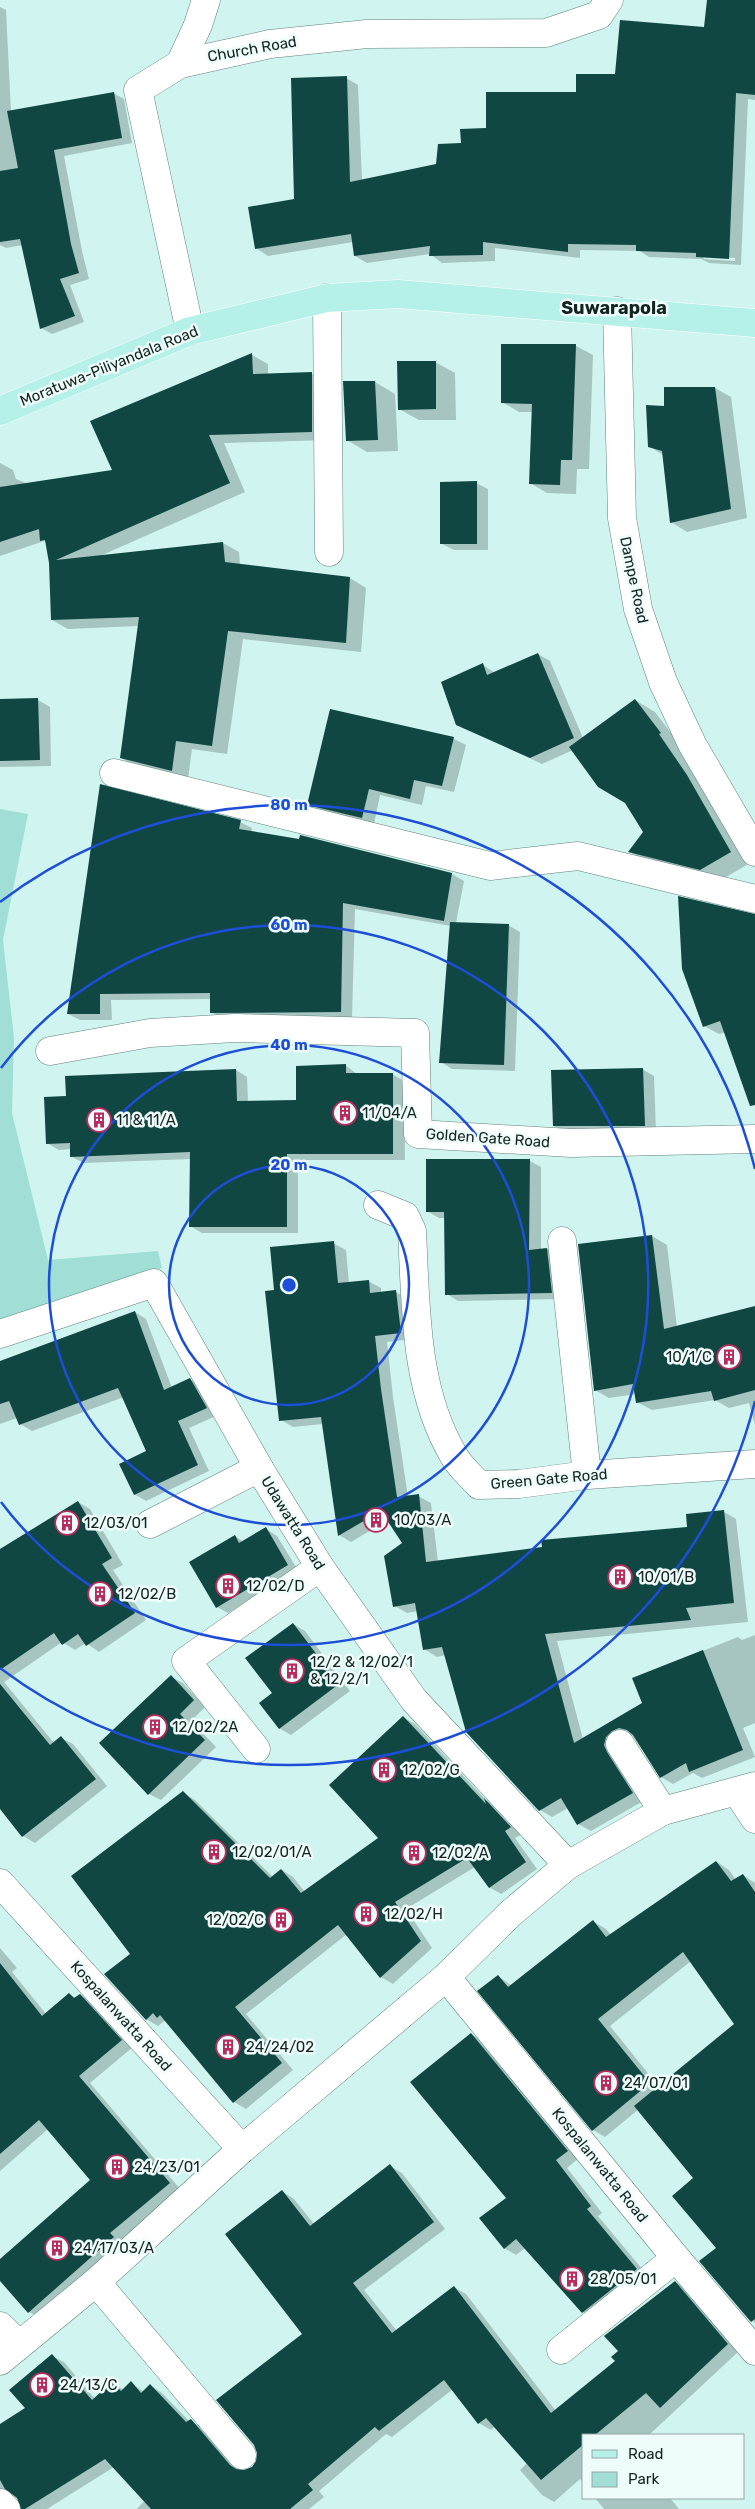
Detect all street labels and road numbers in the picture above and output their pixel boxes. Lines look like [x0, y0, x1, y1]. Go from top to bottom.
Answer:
street label: Church Road [206, 32, 298, 66]
street label: Moratuwa-Piliyandala Road [17, 322, 201, 410]
street label: Dampe Road [616, 535, 652, 625]
street label: Golden Gate Road [425, 1125, 551, 1151]
street label: Green Gate Road [490, 1465, 608, 1493]
street label: Udawatta Road [257, 1473, 329, 1573]
street label: Kospalanwatta Road [67, 1957, 175, 2075]
street label: Kospalanwatta Road [548, 2104, 652, 2226]

